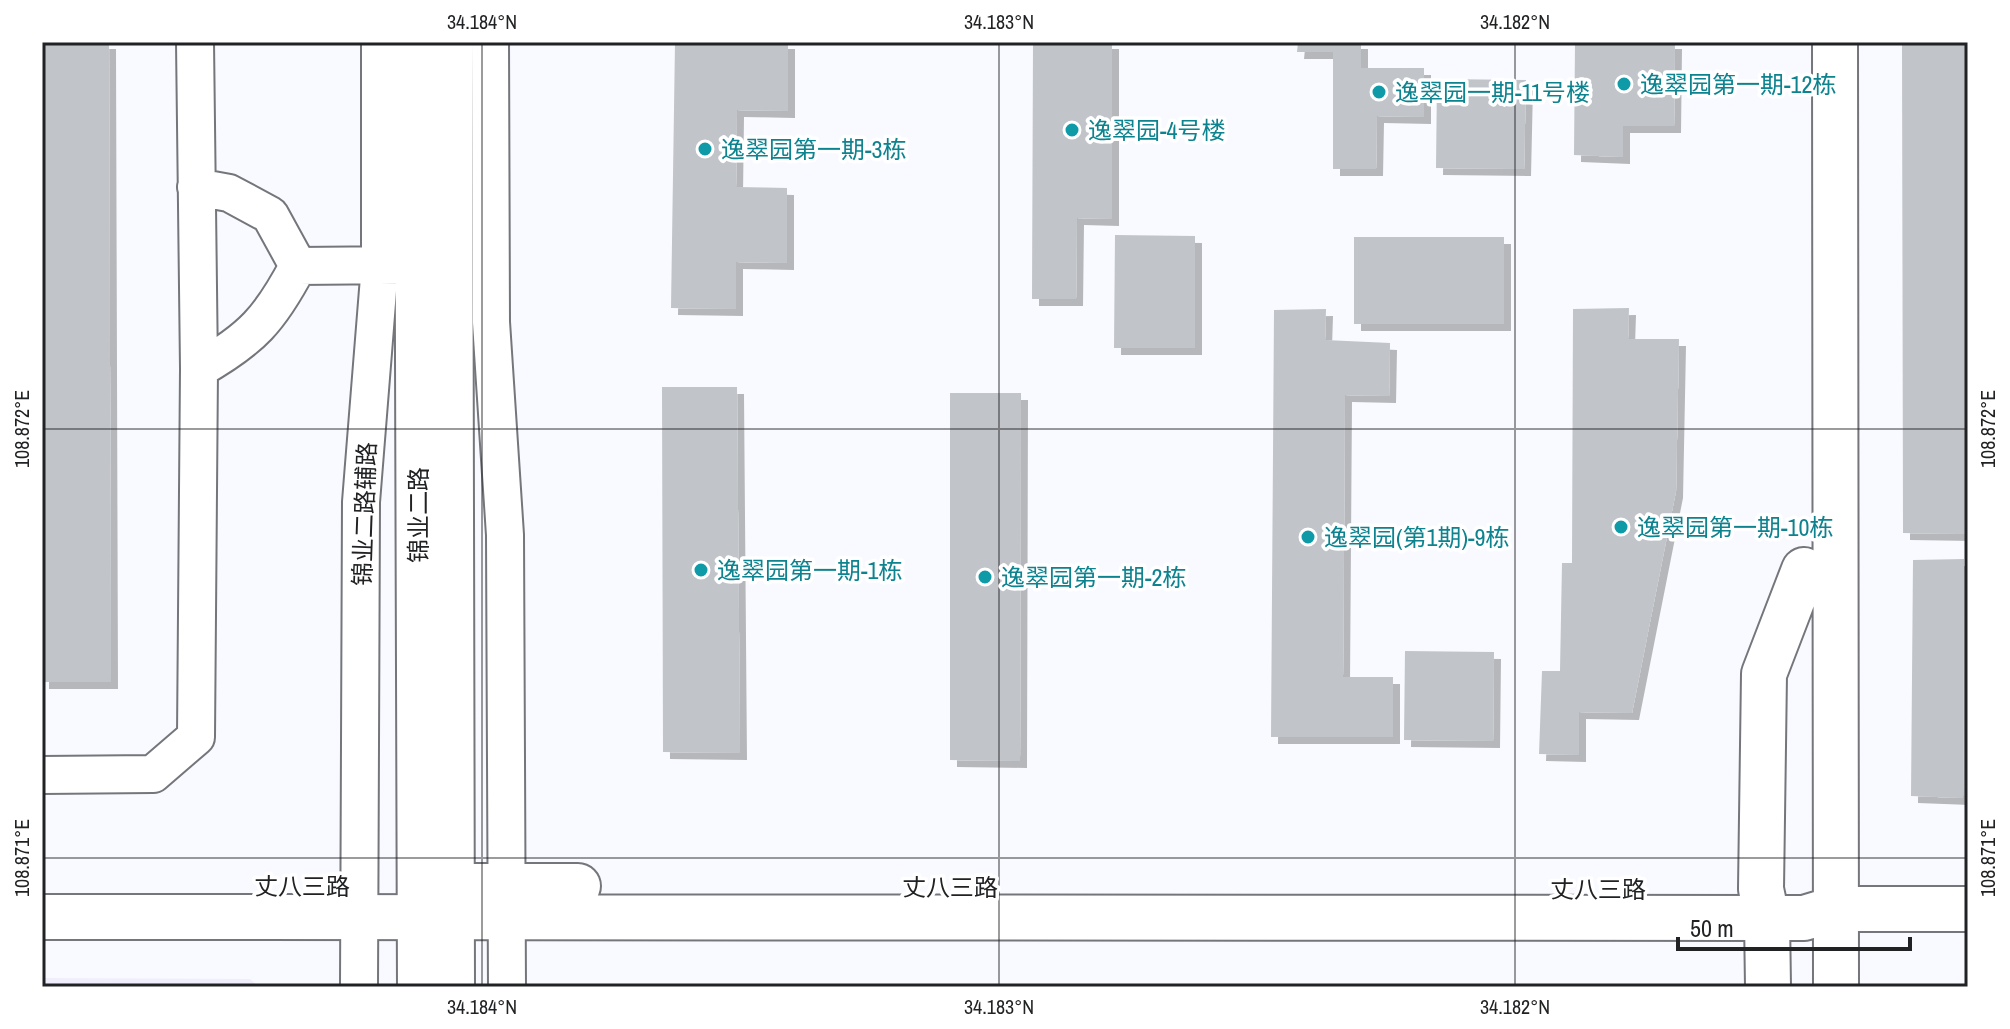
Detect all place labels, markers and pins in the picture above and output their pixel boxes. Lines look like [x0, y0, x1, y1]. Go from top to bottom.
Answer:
place label: 逸翠园第一期-12栋 [1640, 68, 1836, 100]
marker: 逸翠园第一期-12栋 [1615, 75, 1633, 93]
place label: 逸翠园一期-11号楼 [1395, 76, 1590, 108]
marker: 逸翠园一期-11号楼 [1370, 83, 1388, 101]
place label: 逸翠园-4号楼 [1088, 114, 1226, 146]
marker: 逸翠园-4号楼 [1063, 121, 1081, 139]
place label: 逸翠园第一期-3栋 [721, 133, 907, 165]
marker: 逸翠园第一期-3栋 [696, 140, 714, 158]
place label: 逸翠园第一期-10栋 [1637, 511, 1833, 543]
marker: 逸翠园第一期-10栋 [1612, 518, 1630, 536]
place label: 逸翠园(第1期)-9栋 [1324, 521, 1510, 553]
marker: 逸翠园(第1期)-9栋 [1299, 528, 1317, 546]
place label: 逸翠园第一期-1栋 [717, 554, 903, 586]
marker: 逸翠园第一期-1栋 [692, 561, 710, 579]
place label: 逸翠园第一期-2栋 [1001, 561, 1187, 593]
marker: 逸翠园第一期-2栋 [976, 568, 994, 586]

